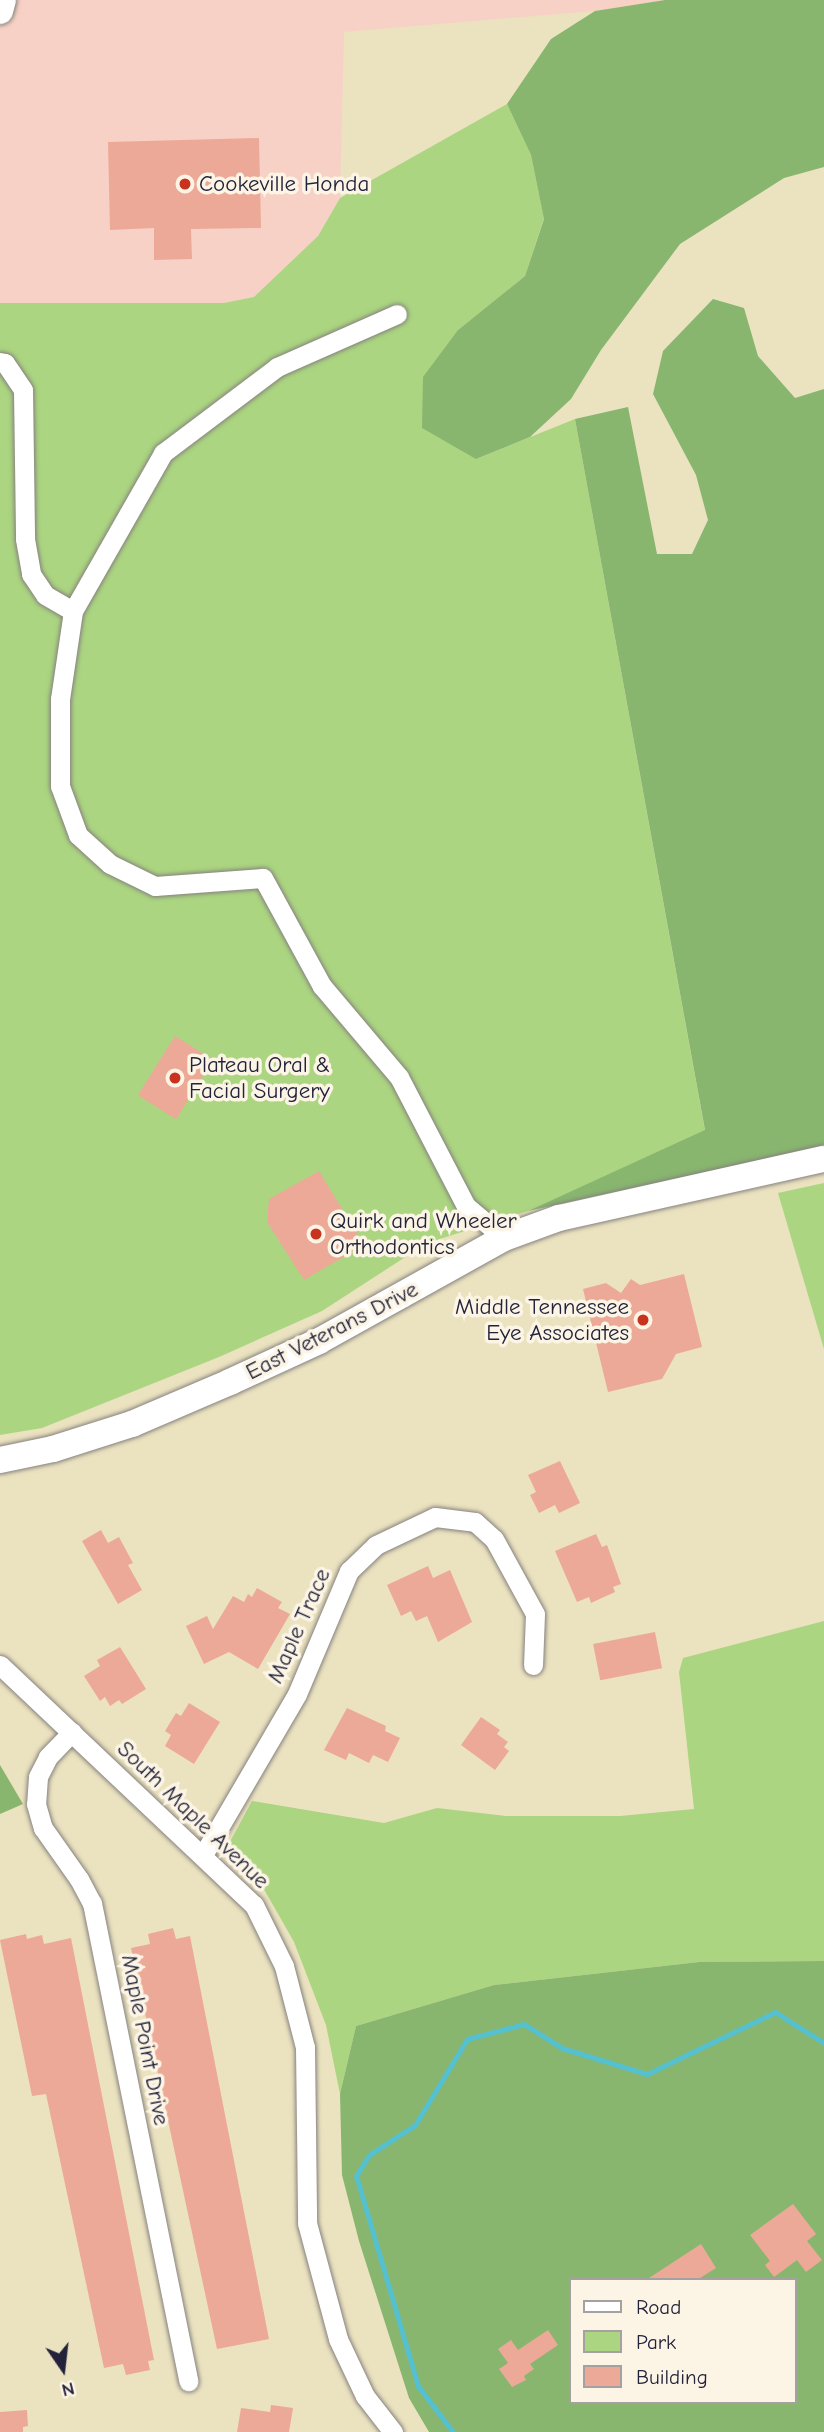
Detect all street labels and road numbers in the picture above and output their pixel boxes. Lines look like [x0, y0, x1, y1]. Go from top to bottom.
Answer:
street label: East Veterans Drive [241, 1276, 423, 1386]
street label: Maple Trace [261, 1564, 337, 1688]
street label: South Maple Avenue [111, 1735, 275, 1895]
street label: Maple Point Drive [115, 1952, 175, 2128]

